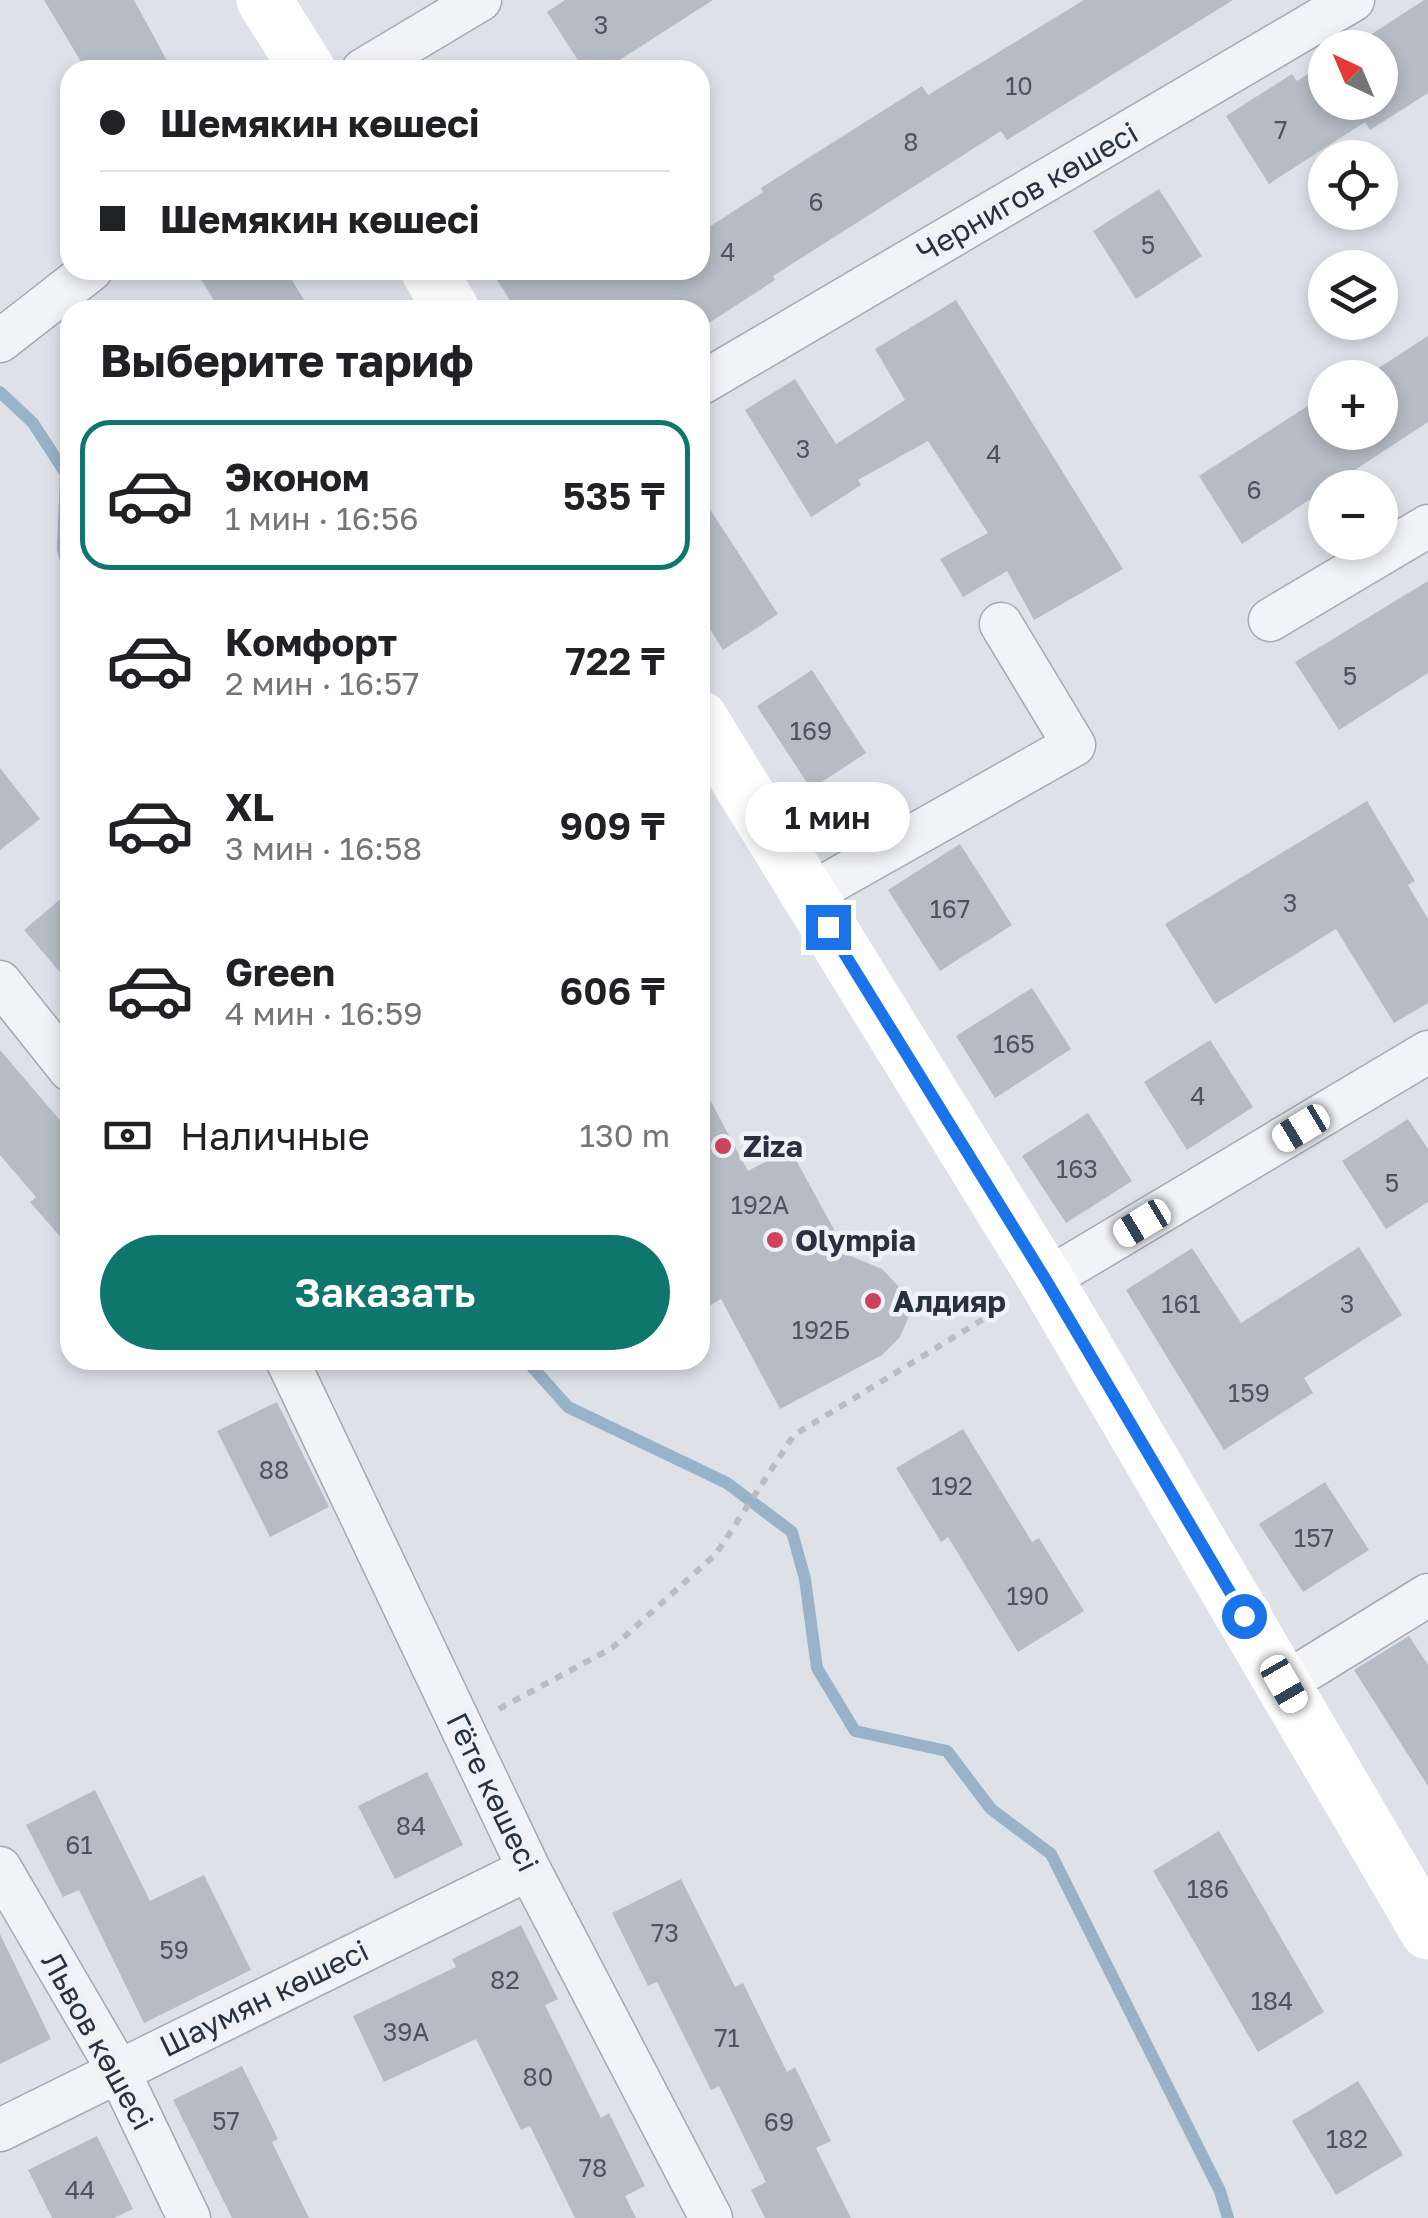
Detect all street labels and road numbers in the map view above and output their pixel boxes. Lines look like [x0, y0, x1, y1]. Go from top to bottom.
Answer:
street label: Чернигов көшесі [910, 114, 1144, 270]
street label: Гёте көшесі [439, 1707, 547, 1877]
street label: Шаумян көшесі [154, 1932, 374, 2064]
street label: Львов көшесі [34, 1946, 162, 2136]

